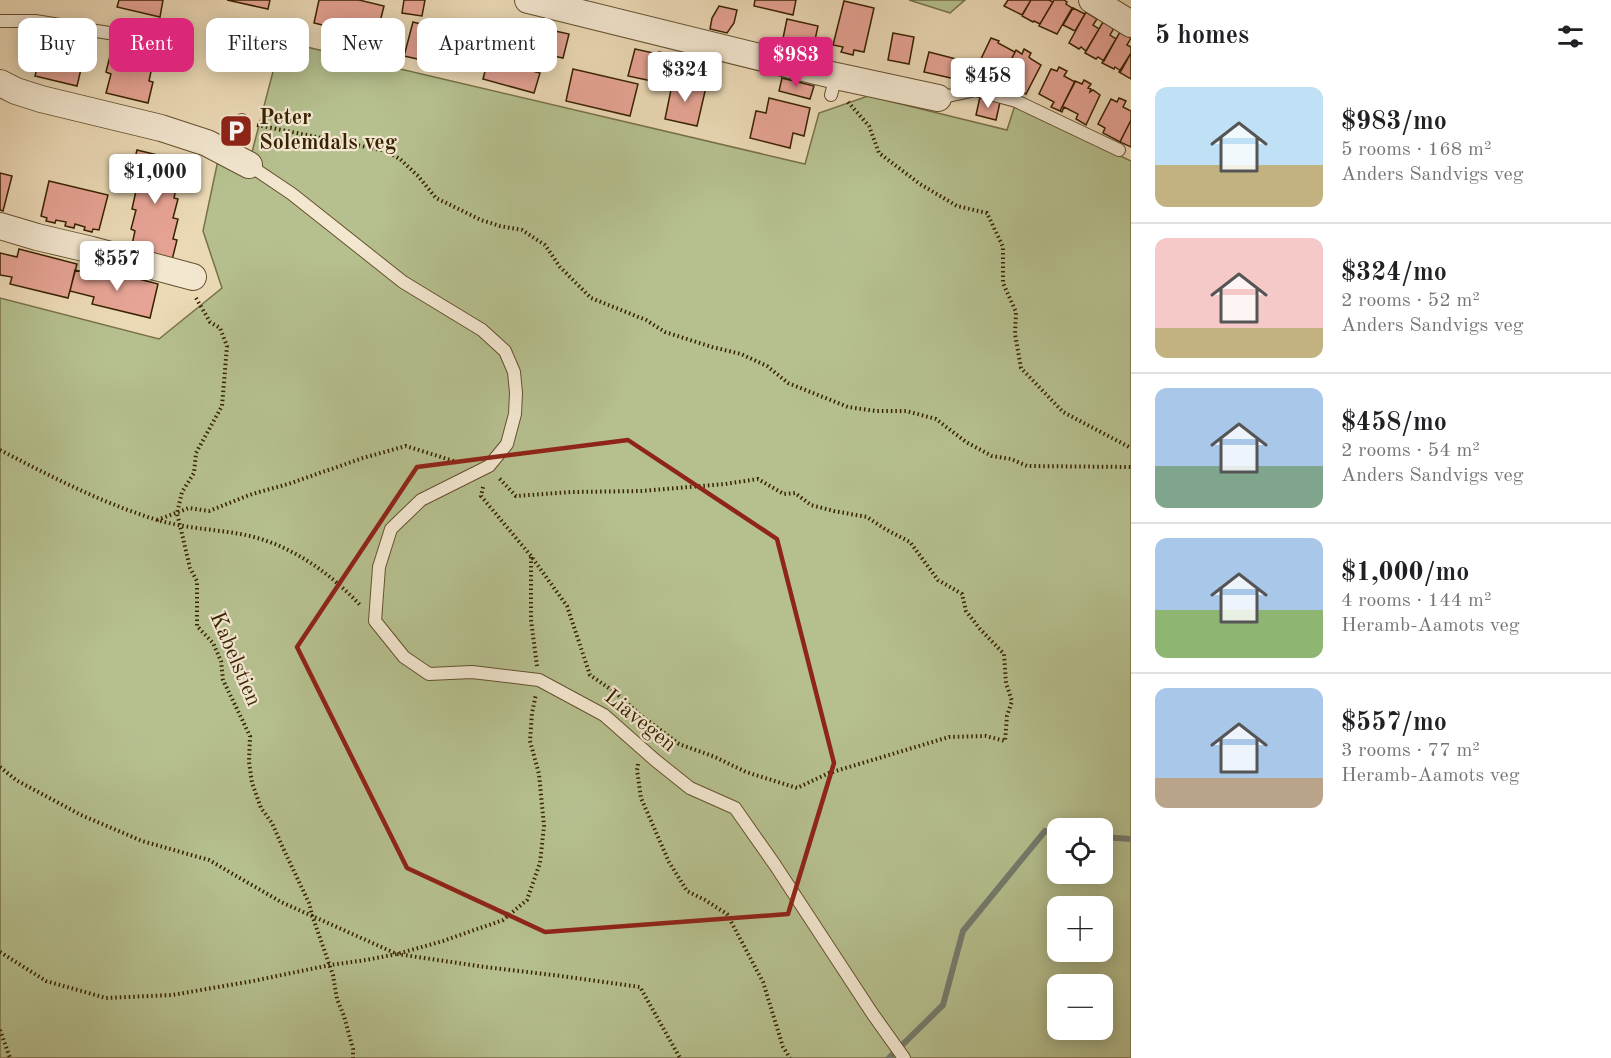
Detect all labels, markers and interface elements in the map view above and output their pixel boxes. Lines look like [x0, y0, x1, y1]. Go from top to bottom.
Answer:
chip: Buy [18, 18, 97, 72]
chip: Rent [109, 18, 194, 72]
chip: Filters [206, 18, 309, 72]
chip: New [321, 18, 405, 72]
chip: Apartment [417, 18, 557, 72]
icon: filters [1554, 20, 1587, 53]
text: 5 homes [1155, 23, 1249, 49]
pin: $983 [760, 37, 832, 88]
text: $983 [773, 46, 819, 66]
pin: $324 [649, 52, 721, 103]
pin: $458 [952, 58, 1024, 109]
text: $324 [662, 61, 708, 81]
text: $458 [965, 67, 1011, 87]
place label: Peter Solemdals veg [259, 107, 397, 154]
text: $983/mo [1341, 109, 1447, 135]
icon: home [1203, 111, 1275, 183]
parking icon: Peter Solemdals veg [218, 113, 254, 149]
text: 5 rooms · 168 m² [1341, 140, 1491, 160]
pin: $1,000 [106, 154, 204, 205]
text: $1,000 [123, 163, 187, 183]
text: Anders Sandvigs veg [1341, 165, 1523, 185]
pin: $557 [81, 241, 153, 292]
text: $557 [94, 250, 140, 270]
text: $324/mo [1341, 260, 1447, 286]
icon: home [1203, 262, 1275, 334]
text: 2 rooms · 52 m² [1341, 291, 1480, 311]
text: Anders Sandvigs veg [1341, 316, 1523, 336]
text: $458/mo [1341, 410, 1447, 436]
icon: home [1203, 412, 1275, 484]
text: 2 rooms · 54 m² [1341, 441, 1480, 461]
text: Anders Sandvigs veg [1341, 466, 1523, 486]
text: $1,000/mo [1341, 560, 1469, 586]
icon: home [1203, 562, 1275, 634]
text: 4 rooms · 144 m² [1341, 591, 1491, 611]
street label: Kabelstien [205, 609, 265, 709]
text: Heramb-Aamots veg [1341, 616, 1519, 636]
street label: Liavegen [600, 686, 680, 757]
text: $557/mo [1341, 710, 1447, 736]
icon: home [1203, 712, 1275, 784]
text: 3 rooms · 77 m² [1341, 741, 1480, 761]
text: Heramb-Aamots veg [1341, 766, 1519, 786]
map controls [1047, 818, 1113, 1040]
button: locate [1047, 818, 1113, 884]
button: + [1047, 896, 1113, 962]
button: − [1047, 974, 1113, 1040]

